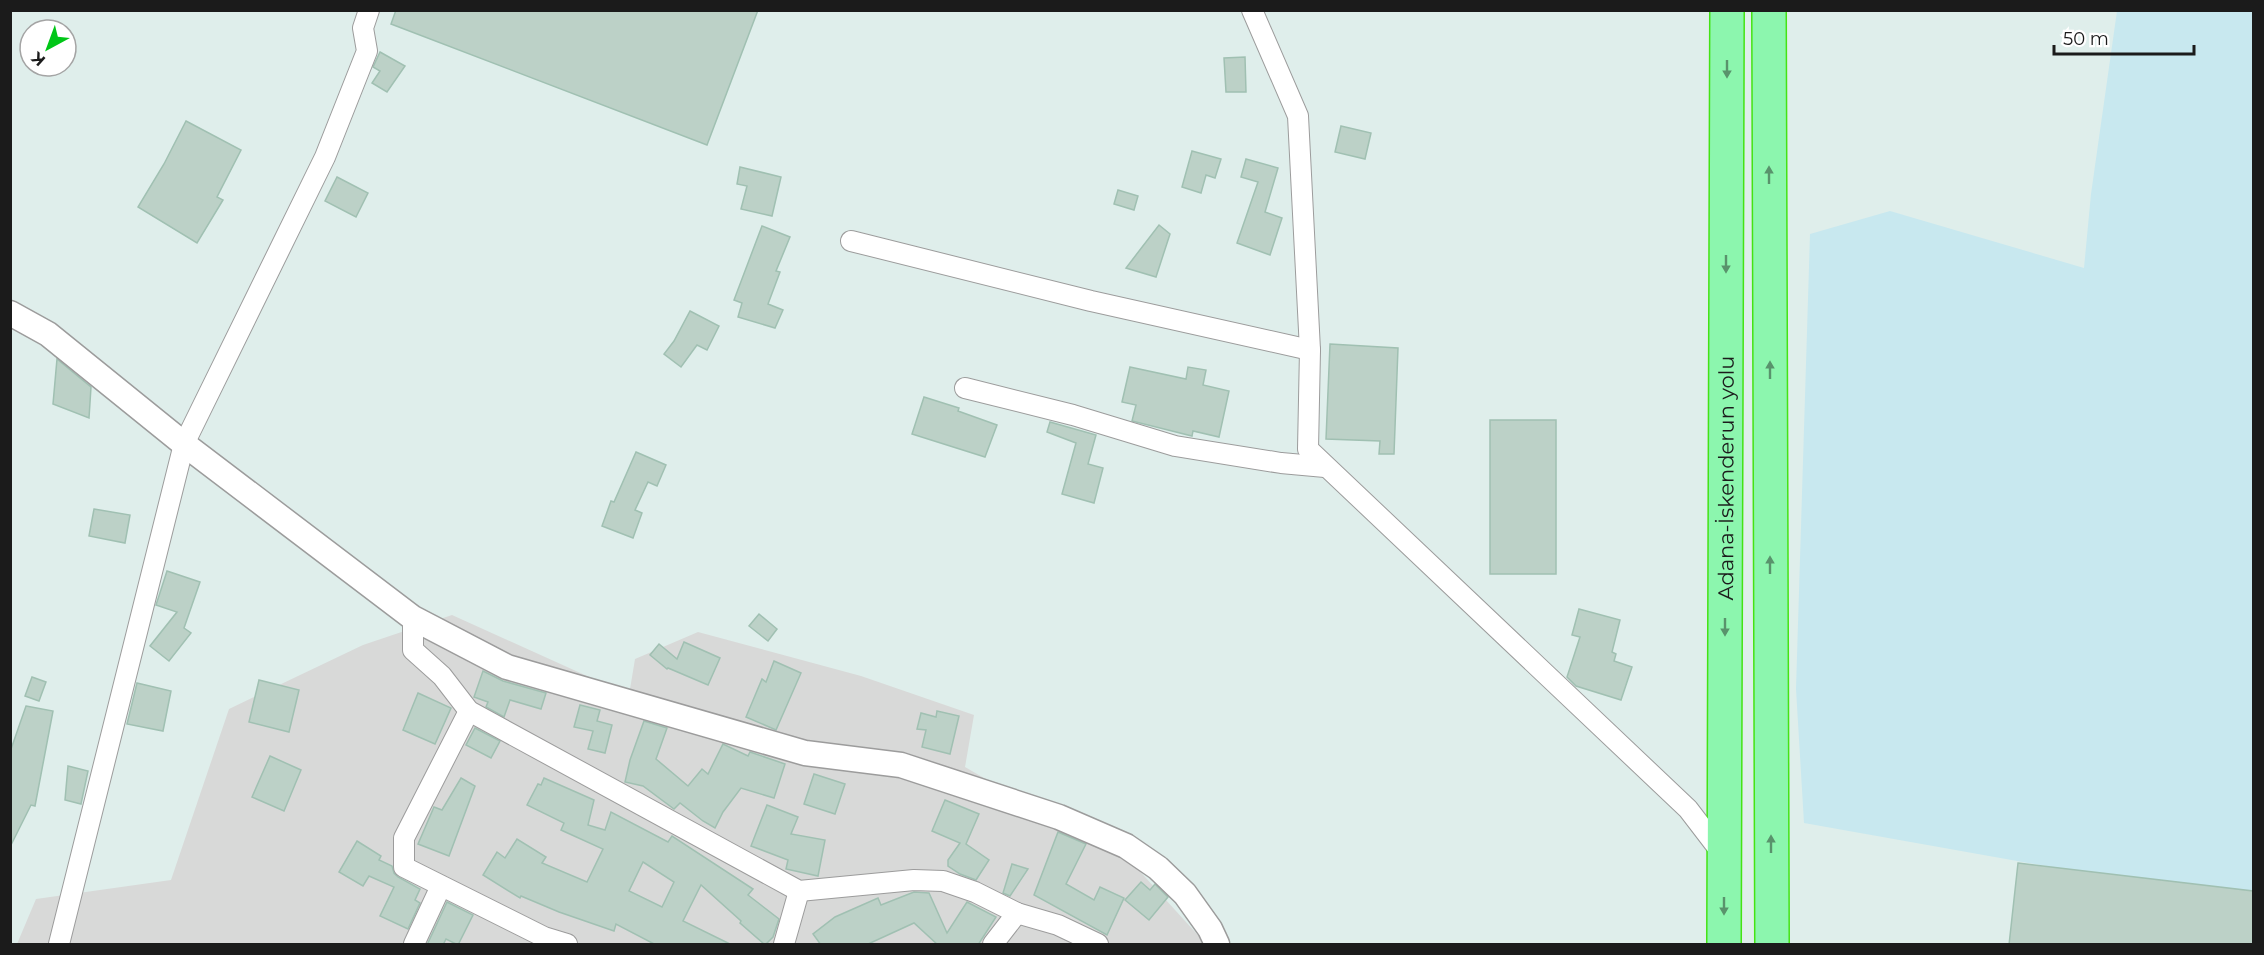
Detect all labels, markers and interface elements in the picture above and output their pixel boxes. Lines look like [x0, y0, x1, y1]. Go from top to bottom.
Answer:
north arrow [18, 18, 78, 78]
scale bar [2054, 18, 2194, 56]
text: 50 m [2063, 28, 2109, 50]
text: K [27, 47, 49, 70]
one-way arrow [1722, 59, 1732, 78]
one-way arrow [1764, 166, 1774, 185]
one-way arrow [1721, 254, 1731, 273]
street label: Adana-İskenderun yolu [1713, 355, 1738, 601]
one-way arrow [1765, 361, 1775, 380]
one-way arrow [1765, 556, 1775, 575]
one-way arrow [1720, 617, 1730, 636]
one-way arrow [1766, 835, 1776, 854]
one-way arrow [1719, 896, 1729, 915]

